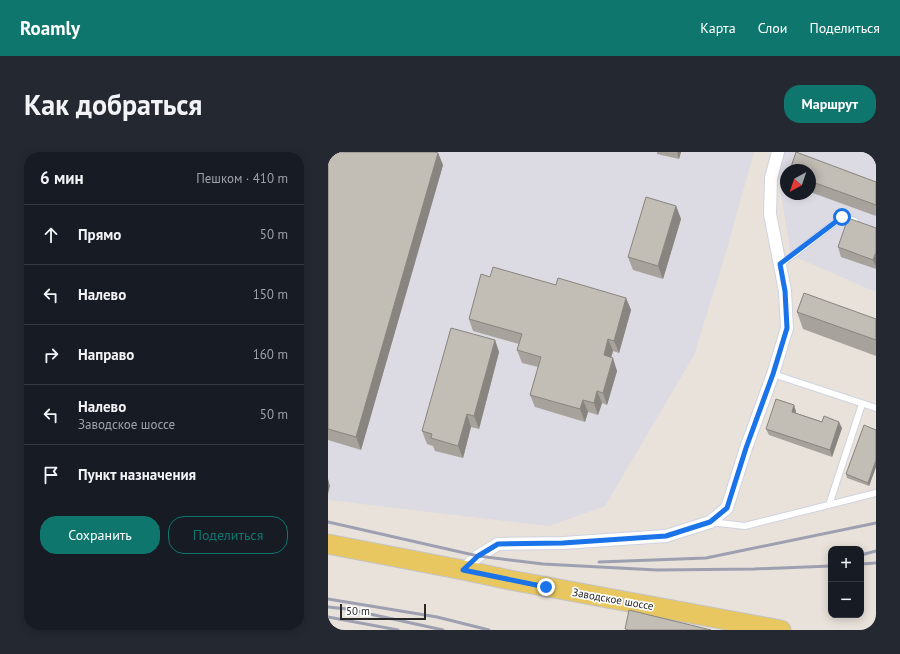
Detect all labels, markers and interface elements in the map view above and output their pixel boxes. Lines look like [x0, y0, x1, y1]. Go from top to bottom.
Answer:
text: Roamly [20, 16, 80, 40]
text: Карта [700, 19, 736, 37]
text: Слои [758, 19, 787, 37]
text: Поделиться [809, 19, 880, 37]
button: Маршрут [784, 85, 876, 123]
text: Как добраться [24, 86, 202, 123]
north arrow [780, 164, 816, 200]
text: 6 мин [40, 167, 84, 189]
text: Пешком · 410 m [196, 170, 288, 187]
route start [833, 208, 851, 226]
icon: ahead [40, 224, 62, 246]
text: Прямо [78, 225, 121, 244]
text: 50 m [260, 226, 288, 243]
icon: left [40, 284, 62, 306]
text: Налево [78, 285, 126, 304]
text: 150 m [253, 286, 288, 303]
icon: right [40, 344, 62, 366]
text: Направо [78, 345, 134, 364]
text: 160 m [253, 346, 288, 363]
text: Налево [78, 397, 126, 416]
icon: left [40, 404, 62, 426]
text: 50 m [260, 406, 288, 423]
text: Заводское шоссе [78, 416, 175, 433]
icon: arrive [40, 464, 62, 486]
text: Пункт назначения [78, 465, 196, 484]
button: Сохранить [40, 516, 160, 554]
button: Поделиться [168, 516, 288, 554]
map controls [828, 546, 864, 618]
button: + [828, 546, 864, 582]
route end [537, 578, 555, 596]
button: − [828, 582, 864, 618]
street label: Заводское шоссе [571, 585, 655, 613]
scale bar [340, 602, 426, 621]
text: 50 m [346, 604, 370, 618]

